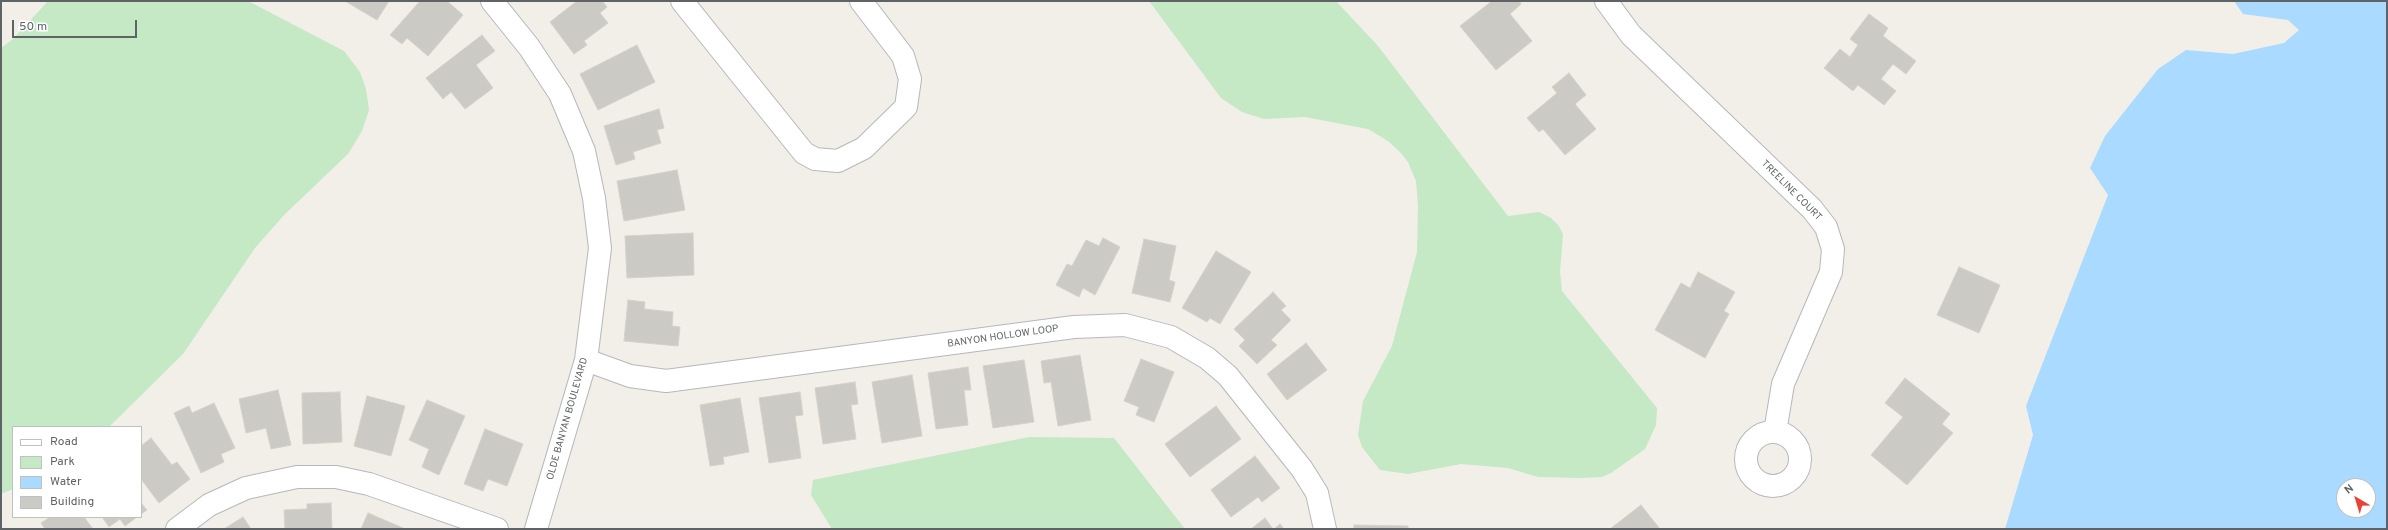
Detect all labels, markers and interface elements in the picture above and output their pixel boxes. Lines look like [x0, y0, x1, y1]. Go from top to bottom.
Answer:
scale bar [14, 12, 139, 38]
text: 50 m [19, 19, 47, 35]
street label: TREELINE COURT [1758, 158, 1824, 224]
street label: BANYON HOLLOW LOOP [947, 323, 1059, 351]
street label: OLDE BANYAN BOULEVARD [545, 356, 591, 482]
legend [12, 426, 142, 518]
text: Road [50, 434, 78, 450]
text: Park [50, 454, 75, 470]
text: Water [50, 474, 82, 490]
north arrow [2336, 478, 2376, 518]
text: N [2342, 481, 2357, 497]
text: Building [50, 494, 94, 510]

